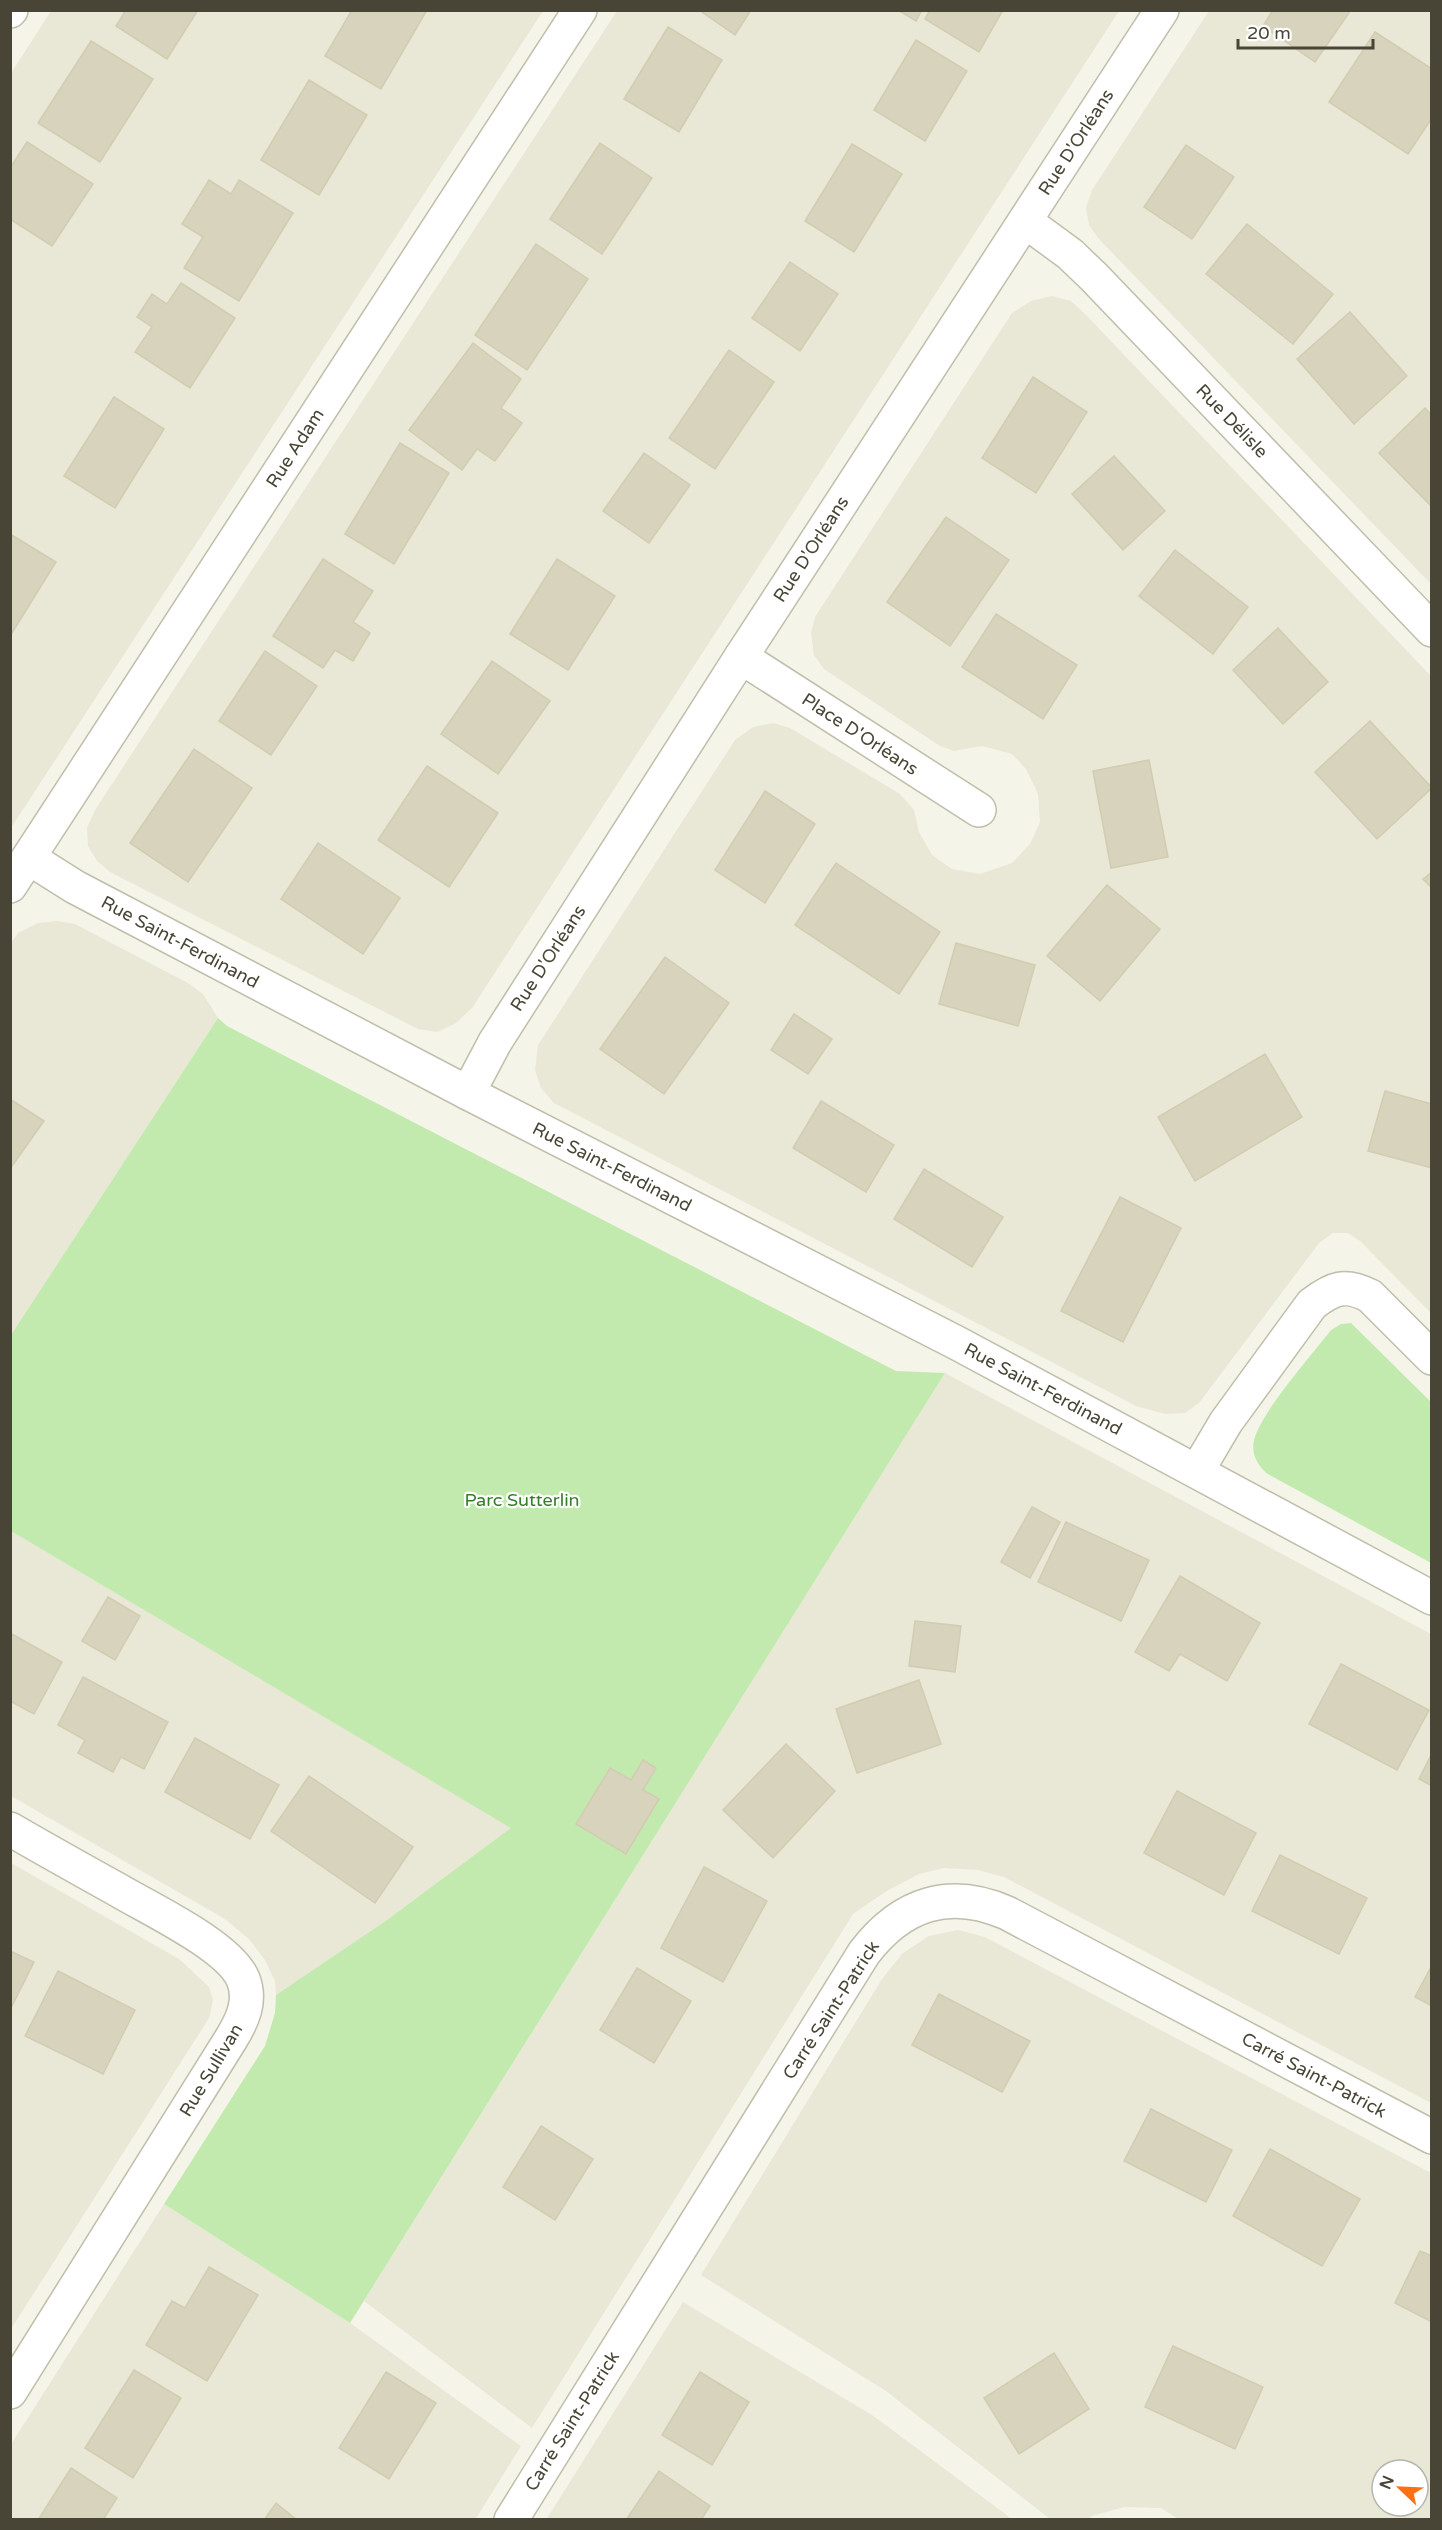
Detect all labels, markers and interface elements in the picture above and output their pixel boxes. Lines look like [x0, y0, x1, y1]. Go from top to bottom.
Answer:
scale bar [1238, 12, 1373, 50]
text: 20 m [1247, 22, 1291, 44]
street label: Rue D'Orléans [1034, 85, 1118, 199]
street label: Rue Délisle [1191, 379, 1273, 463]
street label: Rue Adam [261, 404, 329, 492]
street label: Rue D'Orléans [769, 492, 853, 606]
street label: Place D'Orléans [798, 688, 922, 780]
street label: Rue Saint-Ferdinand [97, 891, 263, 993]
street label: Rue D'Orléans [506, 901, 590, 1015]
street label: Rue Saint-Ferdinand [529, 1117, 695, 1217]
street label: Rue Saint-Ferdinand [960, 1338, 1126, 1440]
park label: Parc Sutterlin [464, 1489, 580, 1511]
street label: Carré Saint-Patrick [778, 1936, 884, 2083]
street label: Rue Sullivan [175, 2020, 247, 2120]
street label: Carré Saint-Patrick [1238, 2028, 1390, 2123]
street label: Carré Saint-Patrick [520, 2347, 624, 2495]
north arrow [1370, 2458, 1430, 2518]
text: N [1375, 2473, 1399, 2492]

